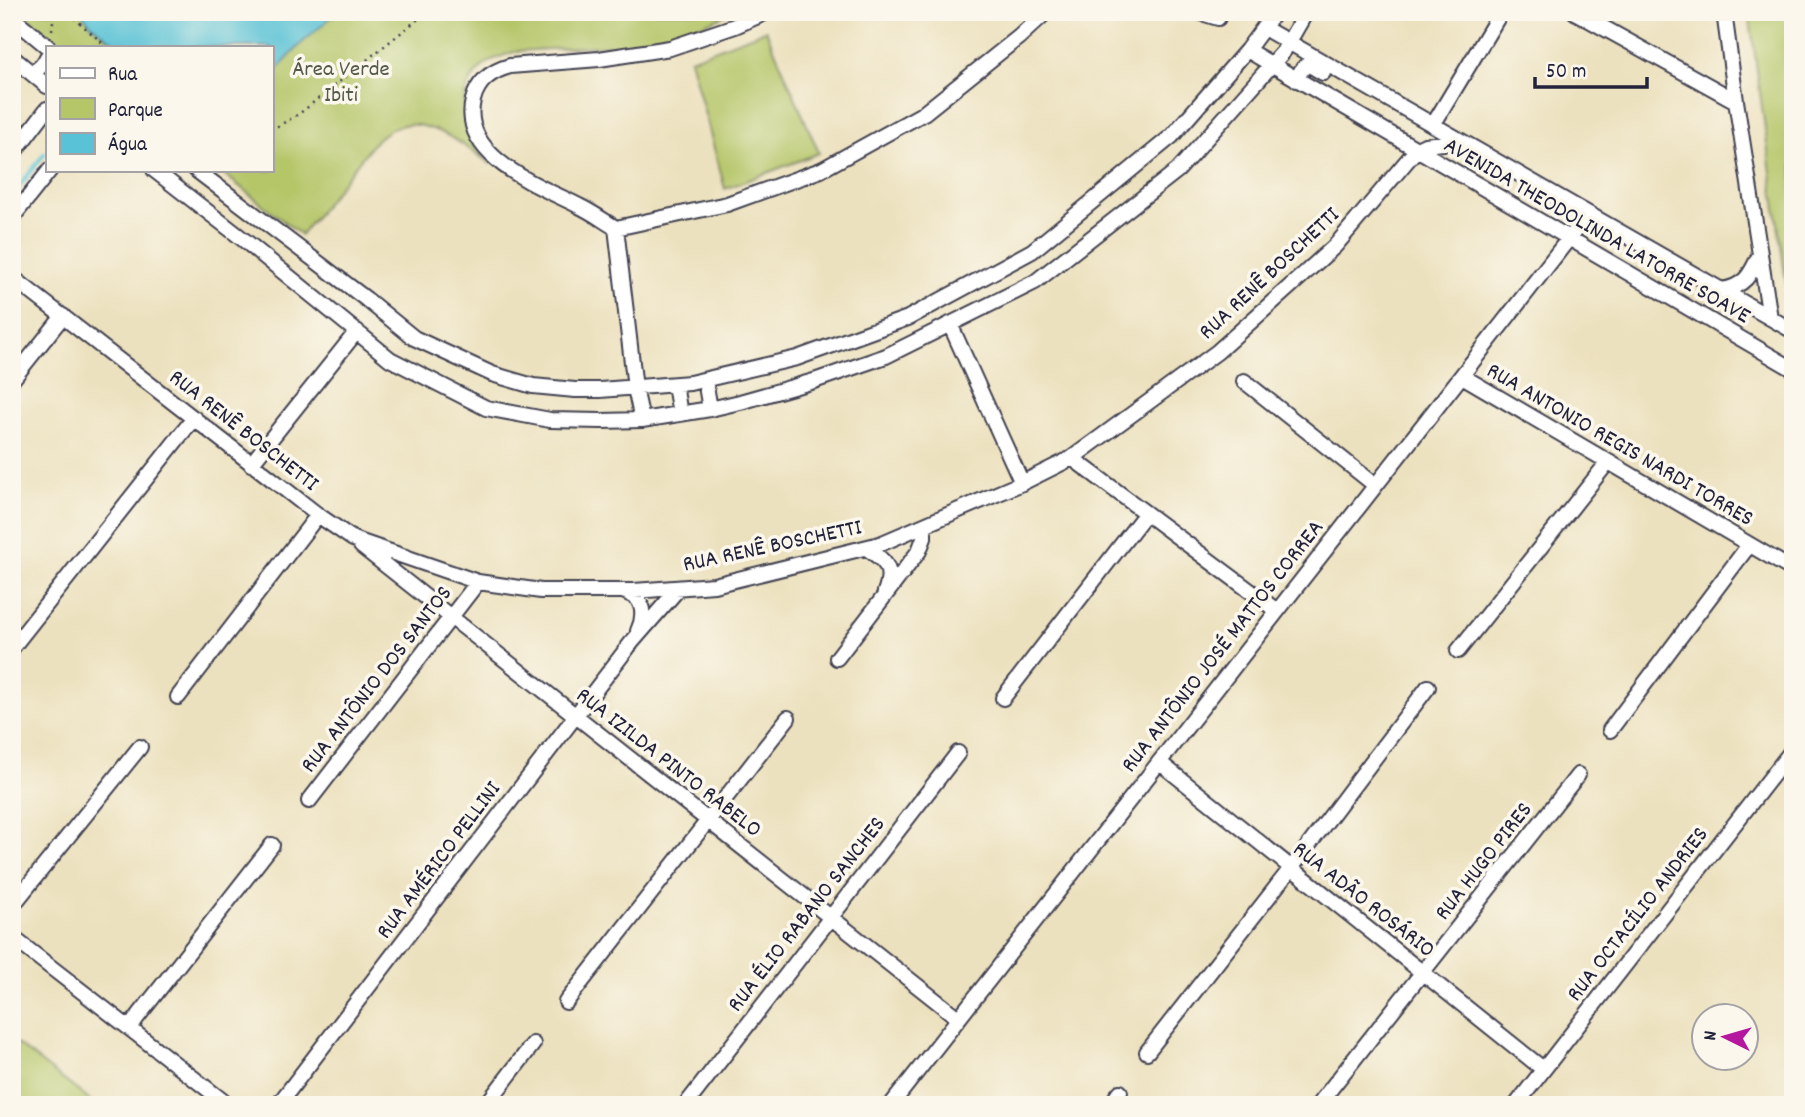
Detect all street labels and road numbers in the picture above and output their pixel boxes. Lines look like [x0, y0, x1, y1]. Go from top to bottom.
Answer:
street label: AVENIDA THEODOLINDA LATORRE SOAVE [1437, 130, 1756, 334]
street label: RUA RENÊ BOSCHETTI [1193, 200, 1348, 349]
street label: RUA ANTONIO REGIS NARDI TORRES [1479, 356, 1759, 536]
street label: RUA RENÊ BOSCHETTI [161, 363, 325, 501]
street label: RUA RENÊ BOSCHETTI [680, 512, 865, 583]
street label: RUA ANTÔNIO JOSÉ MATTOS CORREA [1114, 514, 1333, 781]
street label: RUA ANTÔNIO DOS SANTOS [294, 579, 461, 781]
street label: RUA IZILDA PINTO RABELO [568, 681, 768, 847]
street label: RUA AMÉRICO PELLINI [369, 775, 510, 947]
street label: RUA HUGO PIRES [1428, 796, 1542, 928]
street label: RUA ÉLIO RABANO SANCHES [721, 810, 895, 1020]
street label: RUA OCTACÍLIO ANDRIES [1560, 821, 1718, 1010]
street label: RUA ADÃO ROSÁRIO [1285, 835, 1441, 967]

